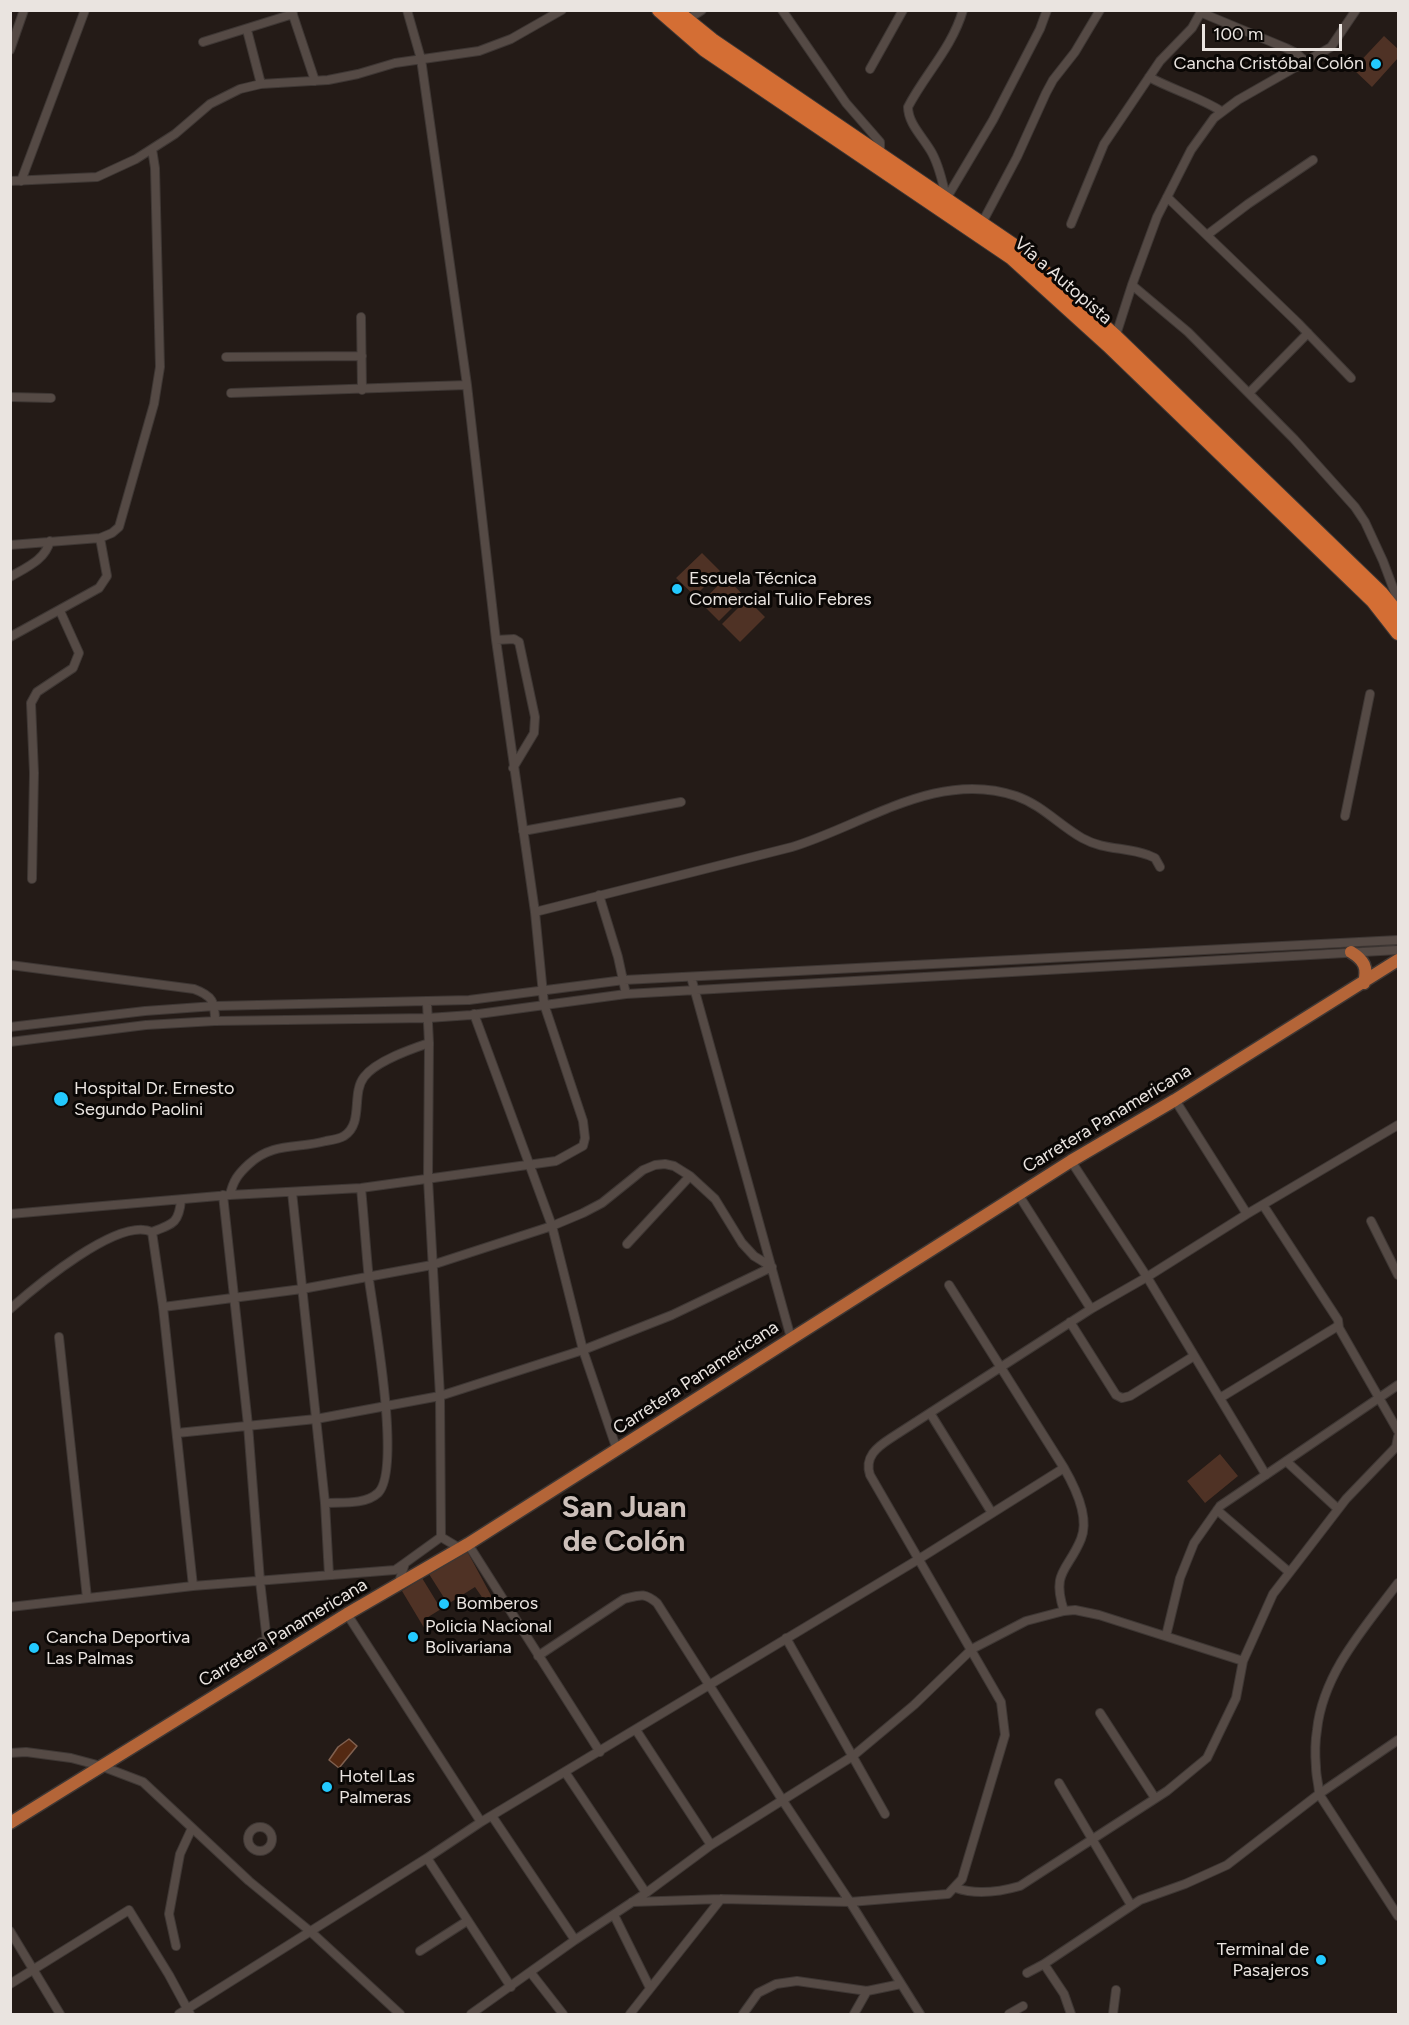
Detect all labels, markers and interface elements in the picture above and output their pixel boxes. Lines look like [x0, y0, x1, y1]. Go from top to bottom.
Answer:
scale bar [1205, 12, 1344, 50]
text: 100 m [1213, 23, 1263, 45]
place label: Cancha Cristóbal Colón [1174, 53, 1364, 75]
marker: Cancha Cristóbal Colón [1369, 57, 1383, 71]
street label: Vía a Autopista [1010, 233, 1116, 329]
place label: Escuela Técnica Comercial Tulio Febres [689, 568, 872, 610]
marker: Escuela Técnica Comercial Tulio Febres [670, 582, 684, 596]
street label: Carretera Panamericana [1019, 1060, 1195, 1178]
place label: Hospital Dr. Ernesto Segundo Paolini [74, 1078, 234, 1120]
marker: Hospital Dr. Ernesto Segundo Paolini [52, 1090, 70, 1108]
street label: Carretera Panamericana [609, 1316, 783, 1440]
district label: San Juan de Colón [561, 1490, 687, 1561]
street label: Carretera Panamericana [195, 1574, 371, 1692]
place label: Bomberos [456, 1593, 538, 1615]
marker: Bomberos [437, 1597, 451, 1611]
place label: Policia Nacional Bolivariana [425, 1616, 552, 1658]
place label: Cancha Deportiva Las Palmas [46, 1627, 190, 1670]
marker: Policia Nacional Bolivariana [406, 1630, 420, 1644]
marker: Cancha Deportiva Las Palmas [27, 1641, 41, 1655]
place label: Hotel Las Palmeras [339, 1766, 415, 1808]
marker: Hotel Las Palmeras [320, 1780, 334, 1794]
place label: Terminal de Pasajeros [1217, 1939, 1309, 1982]
marker: Terminal de Pasajeros [1314, 1953, 1328, 1967]

